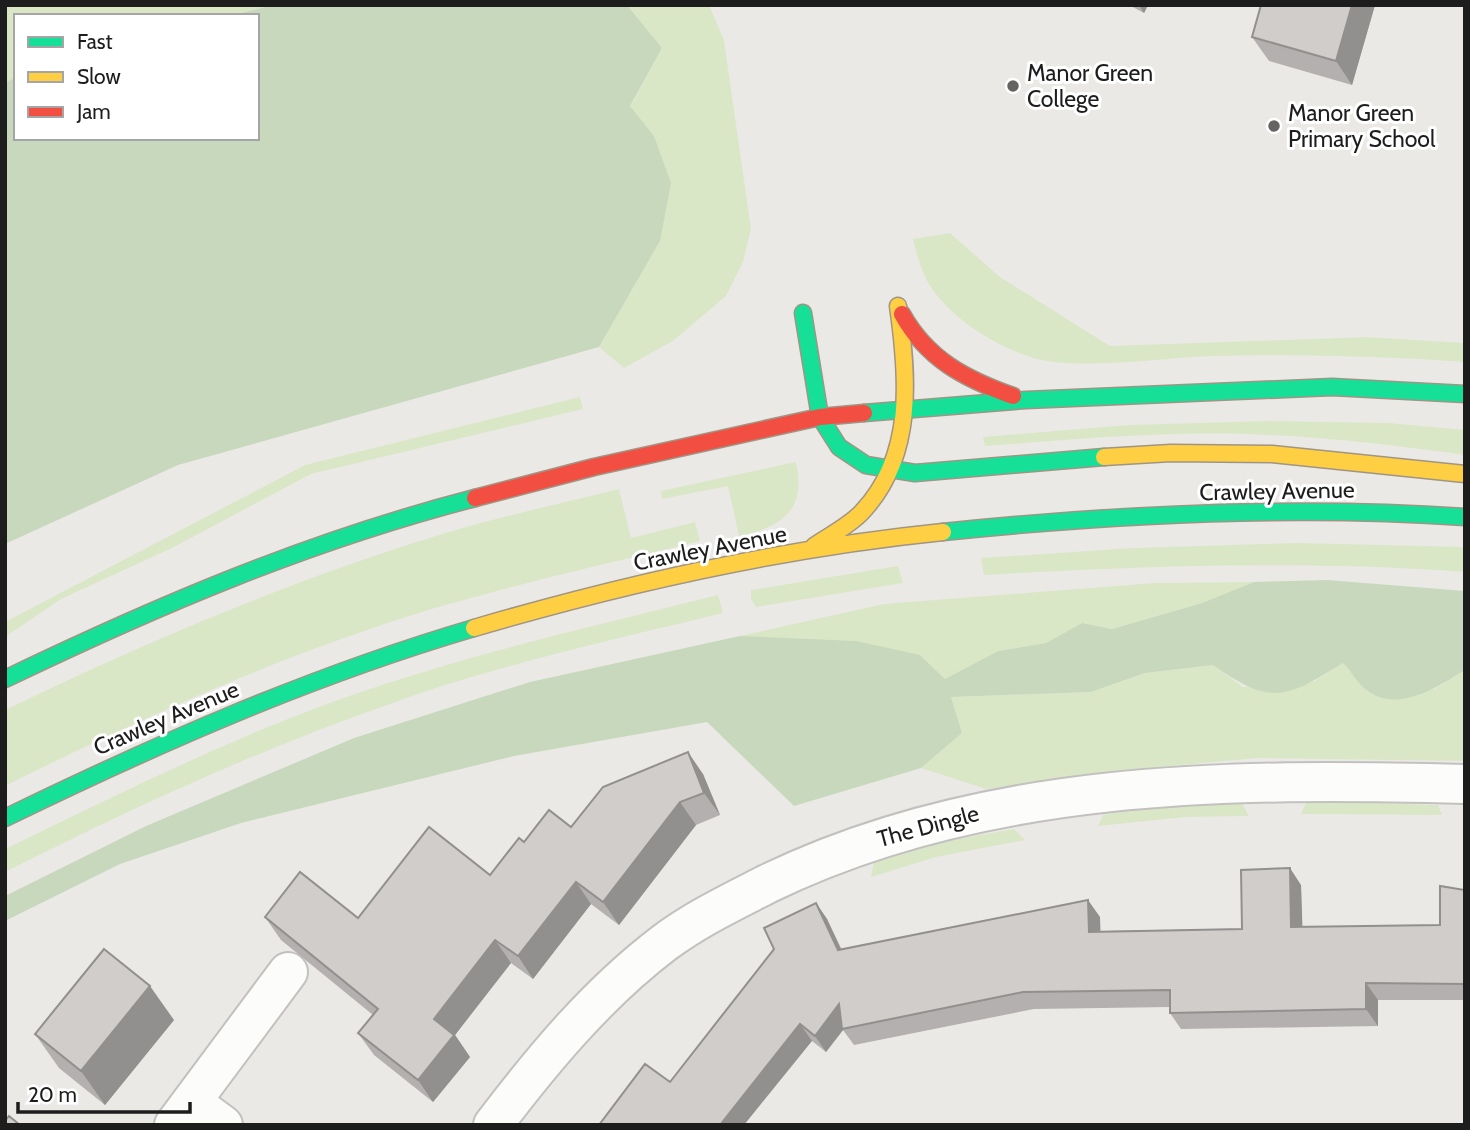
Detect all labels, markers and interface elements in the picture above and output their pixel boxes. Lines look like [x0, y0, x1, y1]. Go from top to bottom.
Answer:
legend [14, 14, 259, 140]
text: Fast [77, 29, 113, 54]
place label: Manor Green College [1027, 59, 1153, 113]
text: Slow [77, 64, 121, 89]
marker: Manor Green College [1005, 78, 1021, 94]
text: Jam [76, 99, 111, 124]
place label: Manor Green Primary School [1288, 99, 1436, 153]
marker: Manor Green Primary School [1266, 118, 1282, 134]
street label: Crawley Avenue [1199, 476, 1355, 506]
street label: Crawley Avenue [631, 519, 789, 577]
street label: Crawley Avenue [89, 675, 243, 761]
street label: The Dingle [874, 799, 982, 853]
scale bar [18, 1070, 189, 1114]
text: 20 m [28, 1082, 77, 1107]

